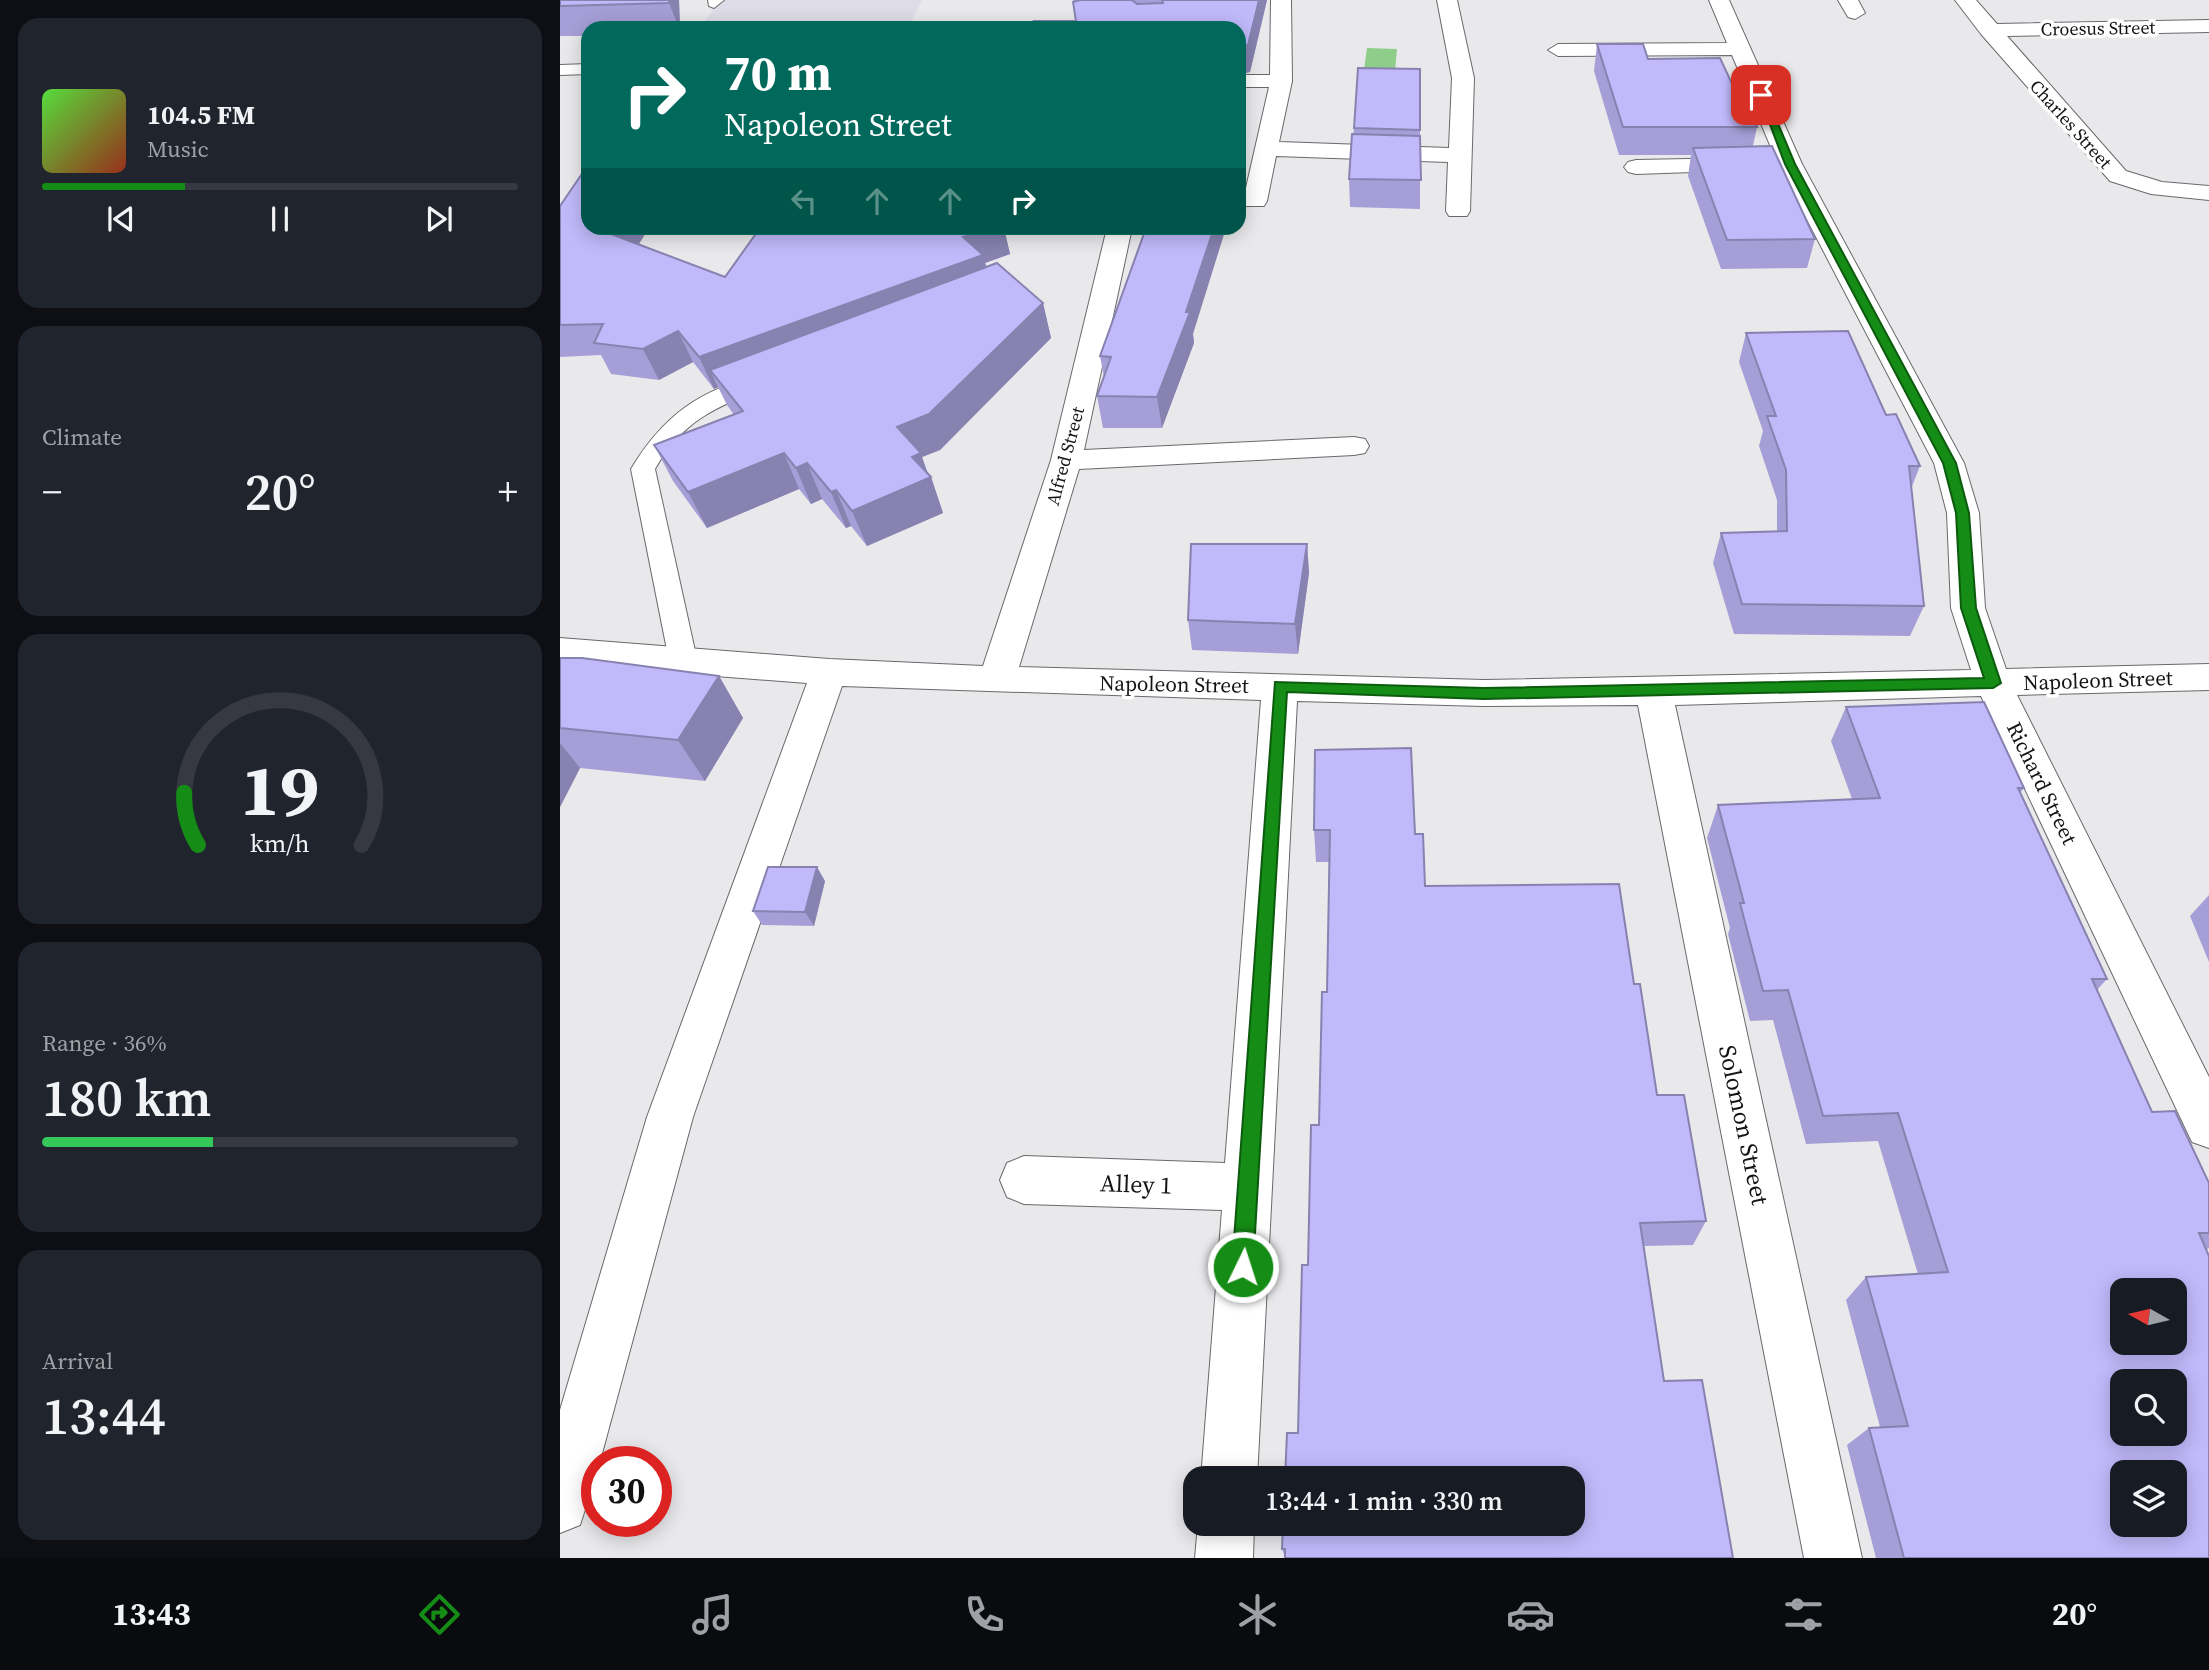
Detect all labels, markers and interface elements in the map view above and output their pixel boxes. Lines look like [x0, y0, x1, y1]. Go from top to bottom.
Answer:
street label: Croesus Street [2040, 14, 2156, 41]
text: 70 m [724, 39, 832, 106]
icon: right [609, 49, 700, 140]
pin [1731, 65, 1791, 125]
street label: Charles Street [2024, 74, 2118, 174]
icon: arrive [1742, 76, 1780, 114]
text: 104.5 FM [147, 97, 255, 133]
text: Napoleon Street [724, 103, 952, 147]
text: Music [147, 133, 209, 165]
icon: left [785, 182, 823, 220]
icon: ahead [858, 182, 896, 220]
icon: ahead [931, 182, 969, 220]
icon: right [1004, 182, 1042, 220]
icon: previous [102, 200, 140, 238]
icon: pause [261, 200, 299, 238]
icon: next [420, 200, 458, 238]
street label: Alfred Street [1040, 404, 1090, 508]
text: Climate [42, 421, 122, 453]
text: 20° [244, 456, 316, 527]
text: − [42, 466, 62, 518]
text: + [498, 466, 518, 518]
street label: Napoleon Street [2023, 663, 2173, 697]
street label: Napoleon Street [1099, 668, 1249, 700]
street label: Richard Street [2000, 717, 2084, 849]
text: 19 [241, 740, 319, 839]
text: km/h [250, 826, 310, 860]
text: Range · 36% [42, 1027, 167, 1059]
street label: Solomon Street [1711, 1042, 1777, 1208]
text: 180 km [42, 1062, 211, 1133]
street label: Alley 1 [1099, 1166, 1173, 1202]
position arrow [1206, 1230, 1280, 1304]
north arrow [2110, 1278, 2188, 1354]
map controls [2110, 1278, 2187, 1537]
text: Arrival [42, 1345, 113, 1377]
button: search [2110, 1369, 2187, 1446]
text: 13:44 [42, 1380, 166, 1451]
speed limit sign: 30 [581, 1446, 672, 1537]
button: layers [2110, 1460, 2187, 1537]
text: 13:44 · 1 min · 330 m [1265, 1483, 1503, 1519]
icon: directions [415, 1590, 464, 1639]
icon: music [688, 1590, 737, 1639]
icon: phone [960, 1590, 1009, 1639]
icon: climate [1233, 1590, 1282, 1639]
icon: car [1506, 1590, 1555, 1639]
icon: filters [1779, 1590, 1828, 1639]
text: 13:43 [112, 1592, 191, 1636]
text: 20° [2052, 1592, 2097, 1636]

